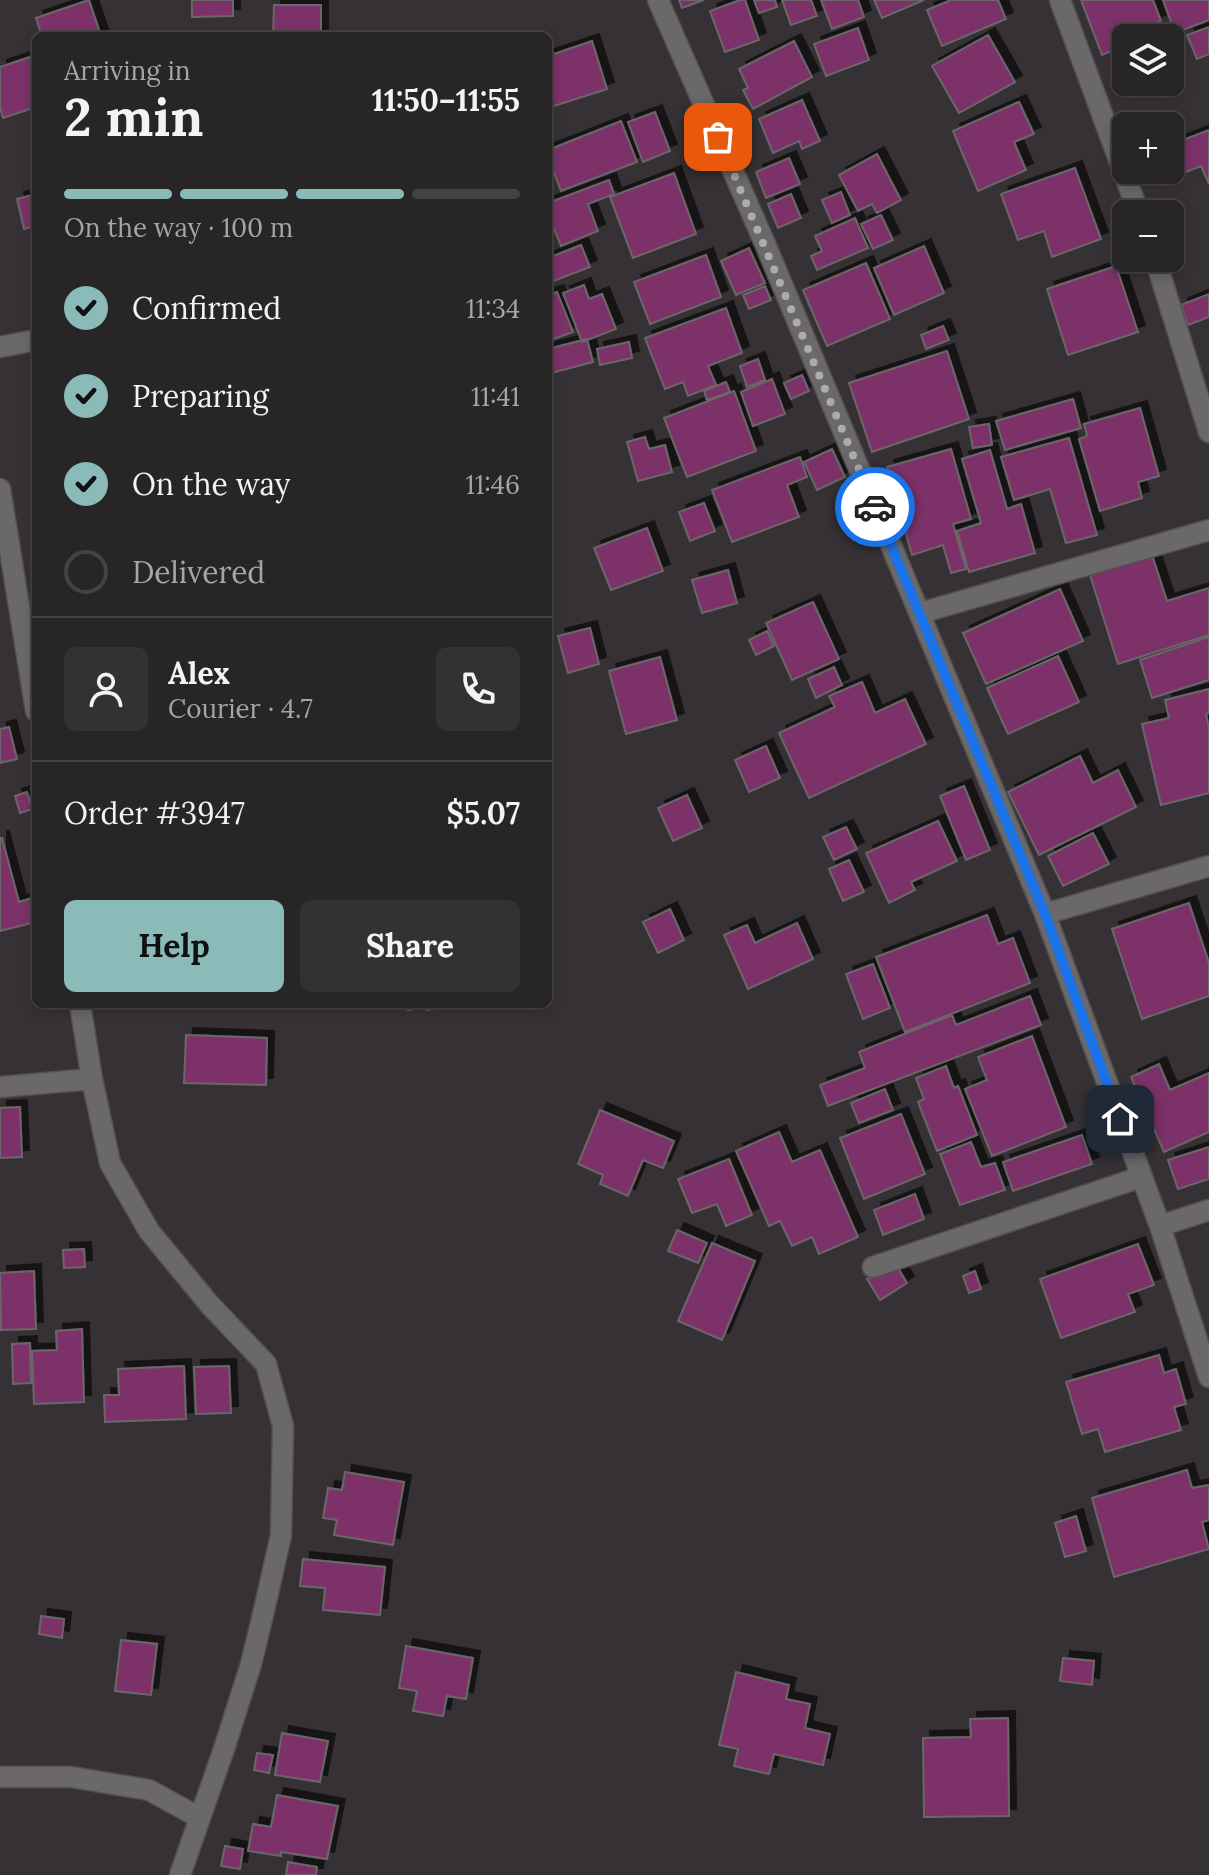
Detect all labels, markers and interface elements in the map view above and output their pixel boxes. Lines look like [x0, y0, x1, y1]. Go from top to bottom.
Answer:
map controls [1112, 24, 1184, 272]
button: layers [1112, 24, 1184, 96]
text: Arriving in [64, 54, 191, 87]
text: 11:50–11:55 [372, 81, 520, 119]
text: 2 min [64, 84, 203, 150]
pin [684, 103, 752, 171]
button: + [1112, 112, 1184, 184]
icon: bag [696, 115, 740, 159]
button: − [1112, 200, 1184, 272]
text: On the way · 100 m [64, 211, 293, 244]
icon: check [64, 286, 108, 330]
text: Confirmed [132, 289, 281, 327]
text: 11:34 [466, 292, 520, 325]
icon: check [64, 374, 108, 418]
text: Preparing [132, 377, 269, 415]
text: 11:41 [471, 380, 520, 413]
icon: check [64, 462, 108, 506]
text: On the way [132, 465, 290, 503]
courier [835, 467, 915, 547]
text: 11:46 [465, 468, 520, 501]
icon: car [853, 485, 897, 529]
text: Delivered [132, 553, 265, 591]
button: person [64, 647, 148, 731]
button: phone [436, 647, 520, 731]
text: Alex [168, 654, 230, 692]
text: Courier · 4.7 [168, 692, 313, 725]
text: Order #3947 [64, 794, 245, 832]
text: $5.07 [446, 794, 520, 832]
button: Help [64, 900, 284, 992]
button: Share [300, 900, 520, 992]
pin [1086, 1085, 1154, 1153]
icon: home [1098, 1097, 1142, 1141]

